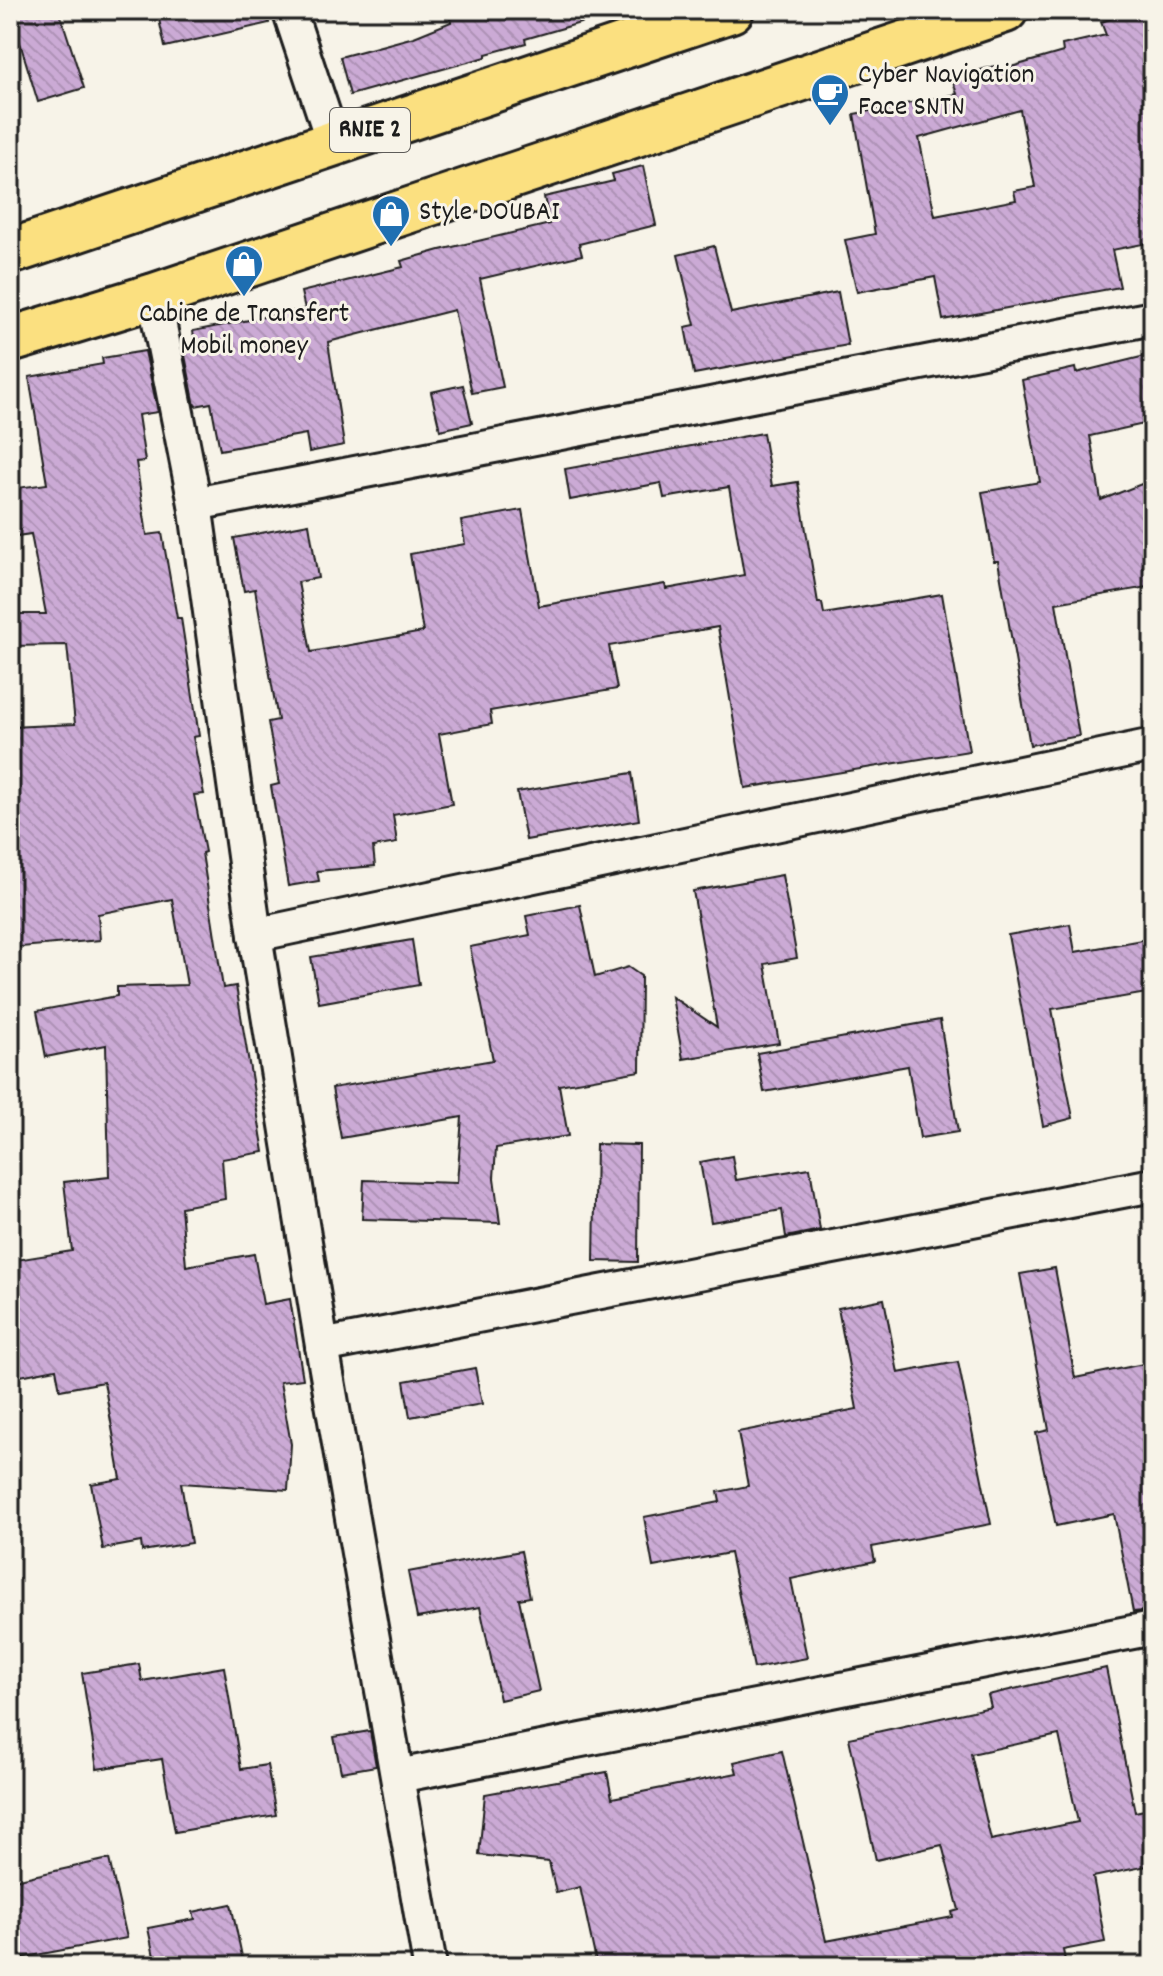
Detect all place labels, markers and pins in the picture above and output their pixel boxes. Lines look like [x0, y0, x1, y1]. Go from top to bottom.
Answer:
place label: Cyber Navigation Face SNTN [858, 57, 1034, 129]
cafe icon: Cyber Navigation Face SNTN [809, 72, 851, 127]
shop icon: Style DOUBAI [370, 193, 412, 248]
place label: Style DOUBAI [419, 194, 560, 234]
shop icon: Cabine de Transfert Mobil money [223, 243, 265, 298]
place label: Cabine de Transfert Mobil money [139, 296, 349, 368]

